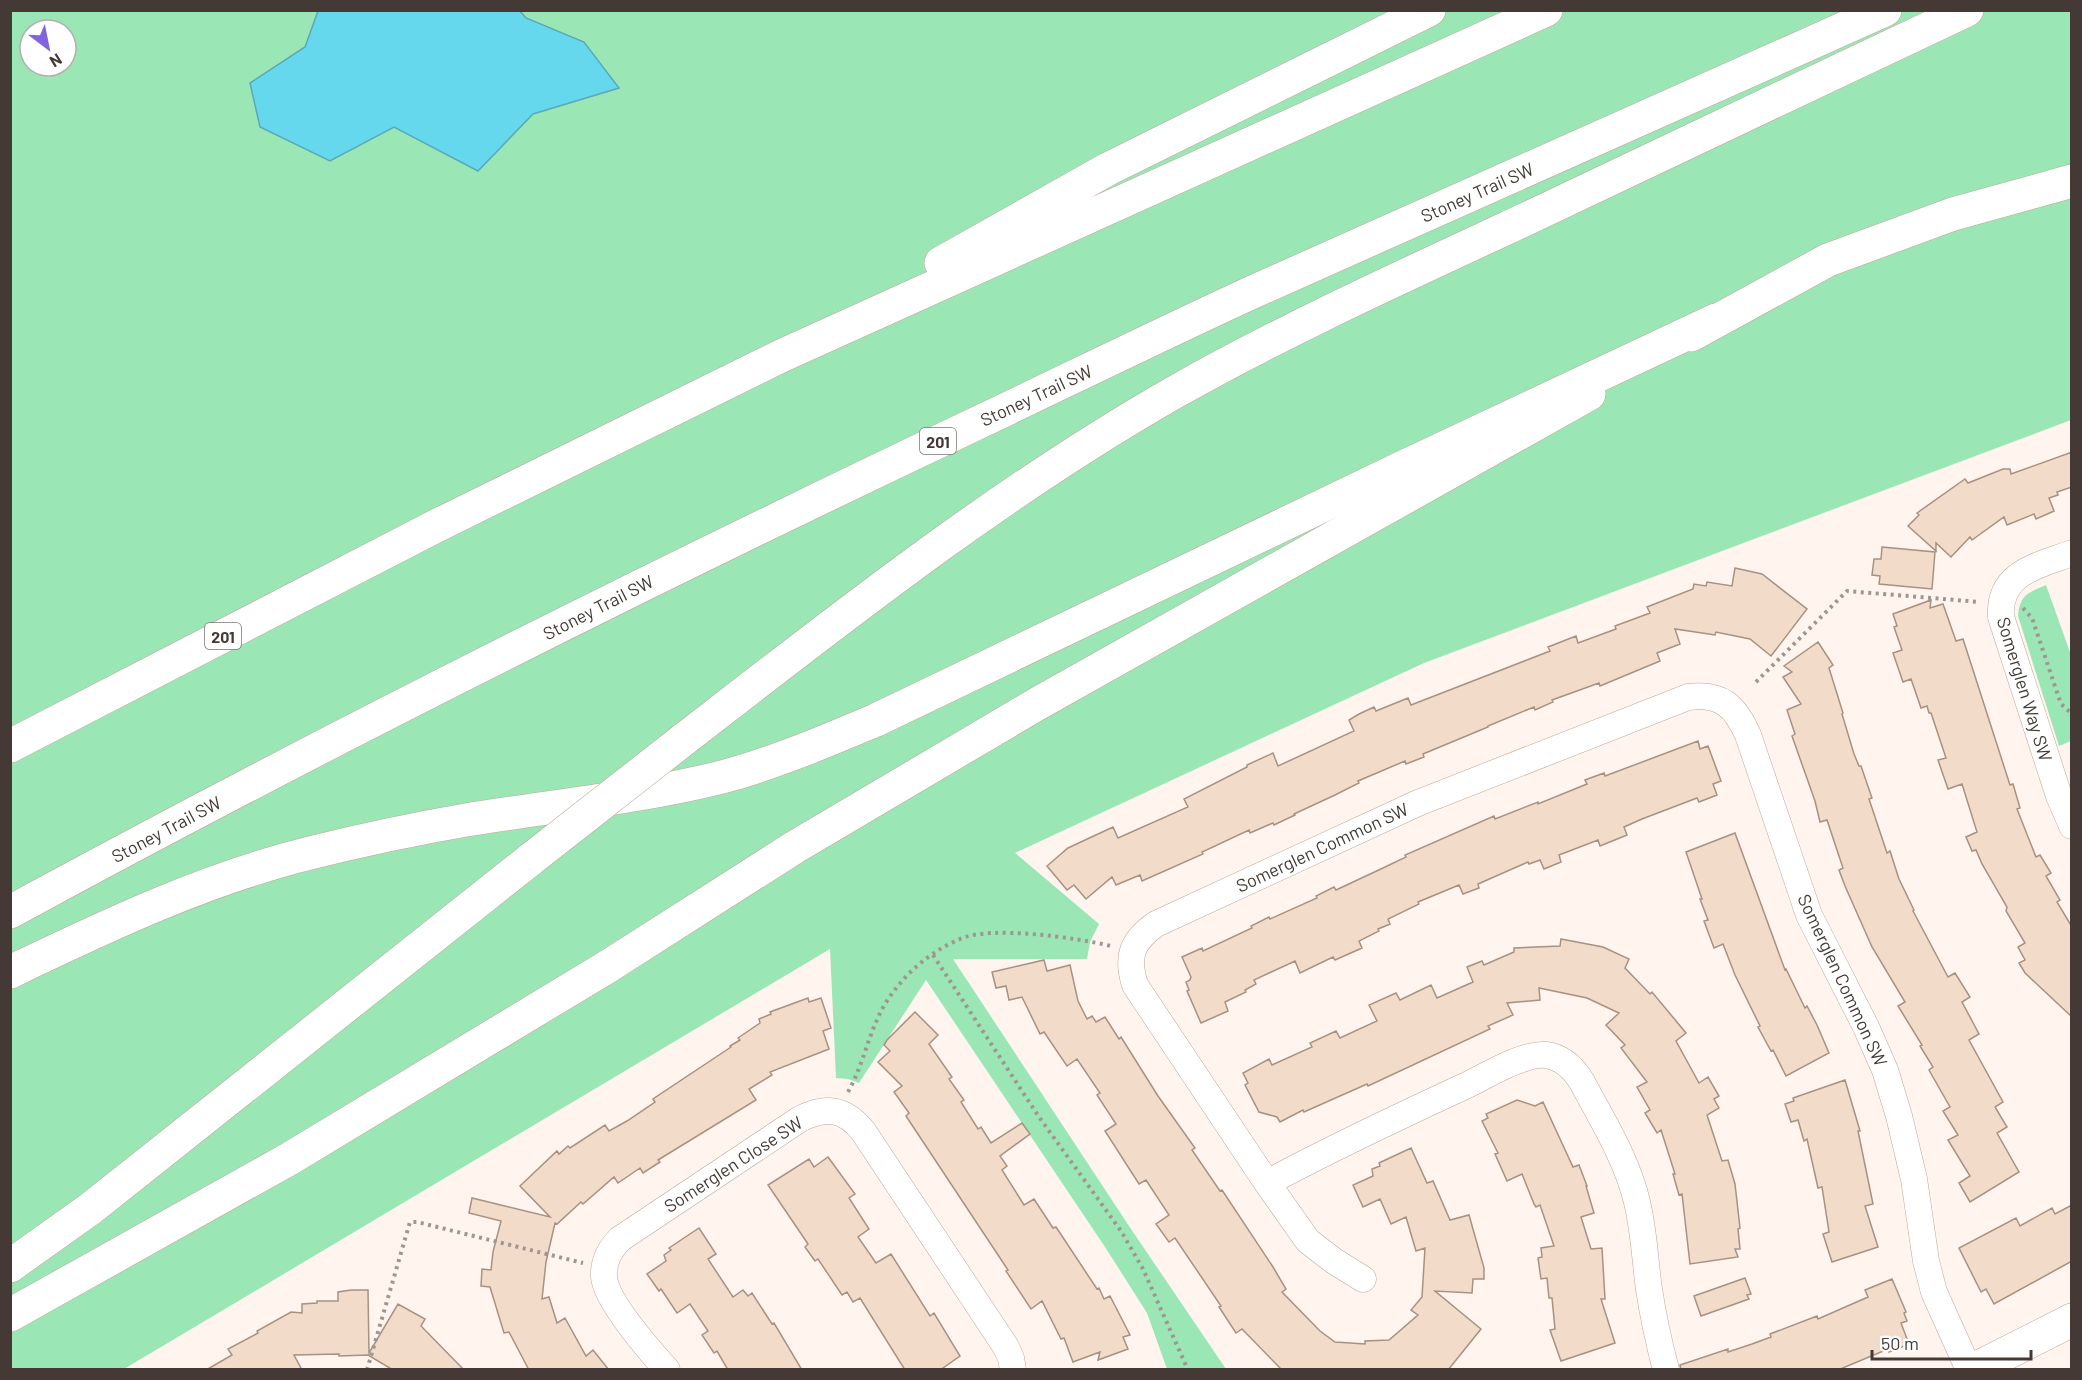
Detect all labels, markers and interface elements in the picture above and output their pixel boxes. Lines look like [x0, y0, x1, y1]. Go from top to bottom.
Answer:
north arrow [18, 18, 78, 78]
text: N [47, 50, 66, 72]
street label: Stoney Trail SW [1417, 157, 1537, 227]
street label: Stoney Trail SW [977, 359, 1096, 431]
road number: 201 [920, 428, 956, 454]
street label: Stoney Trail SW [539, 570, 657, 644]
street label: Somerglen Way SW [1993, 614, 2057, 764]
road number: 201 [205, 623, 241, 649]
street label: Stoney Trail SW [107, 791, 225, 867]
street label: Somerglen Common SW [1232, 797, 1412, 897]
street label: Somerglen Common SW [1793, 890, 1893, 1070]
street label: Somerglen Close SW [660, 1111, 806, 1217]
scale bar [1872, 1323, 2031, 1361]
text: 50 m [1881, 1332, 1919, 1354]

